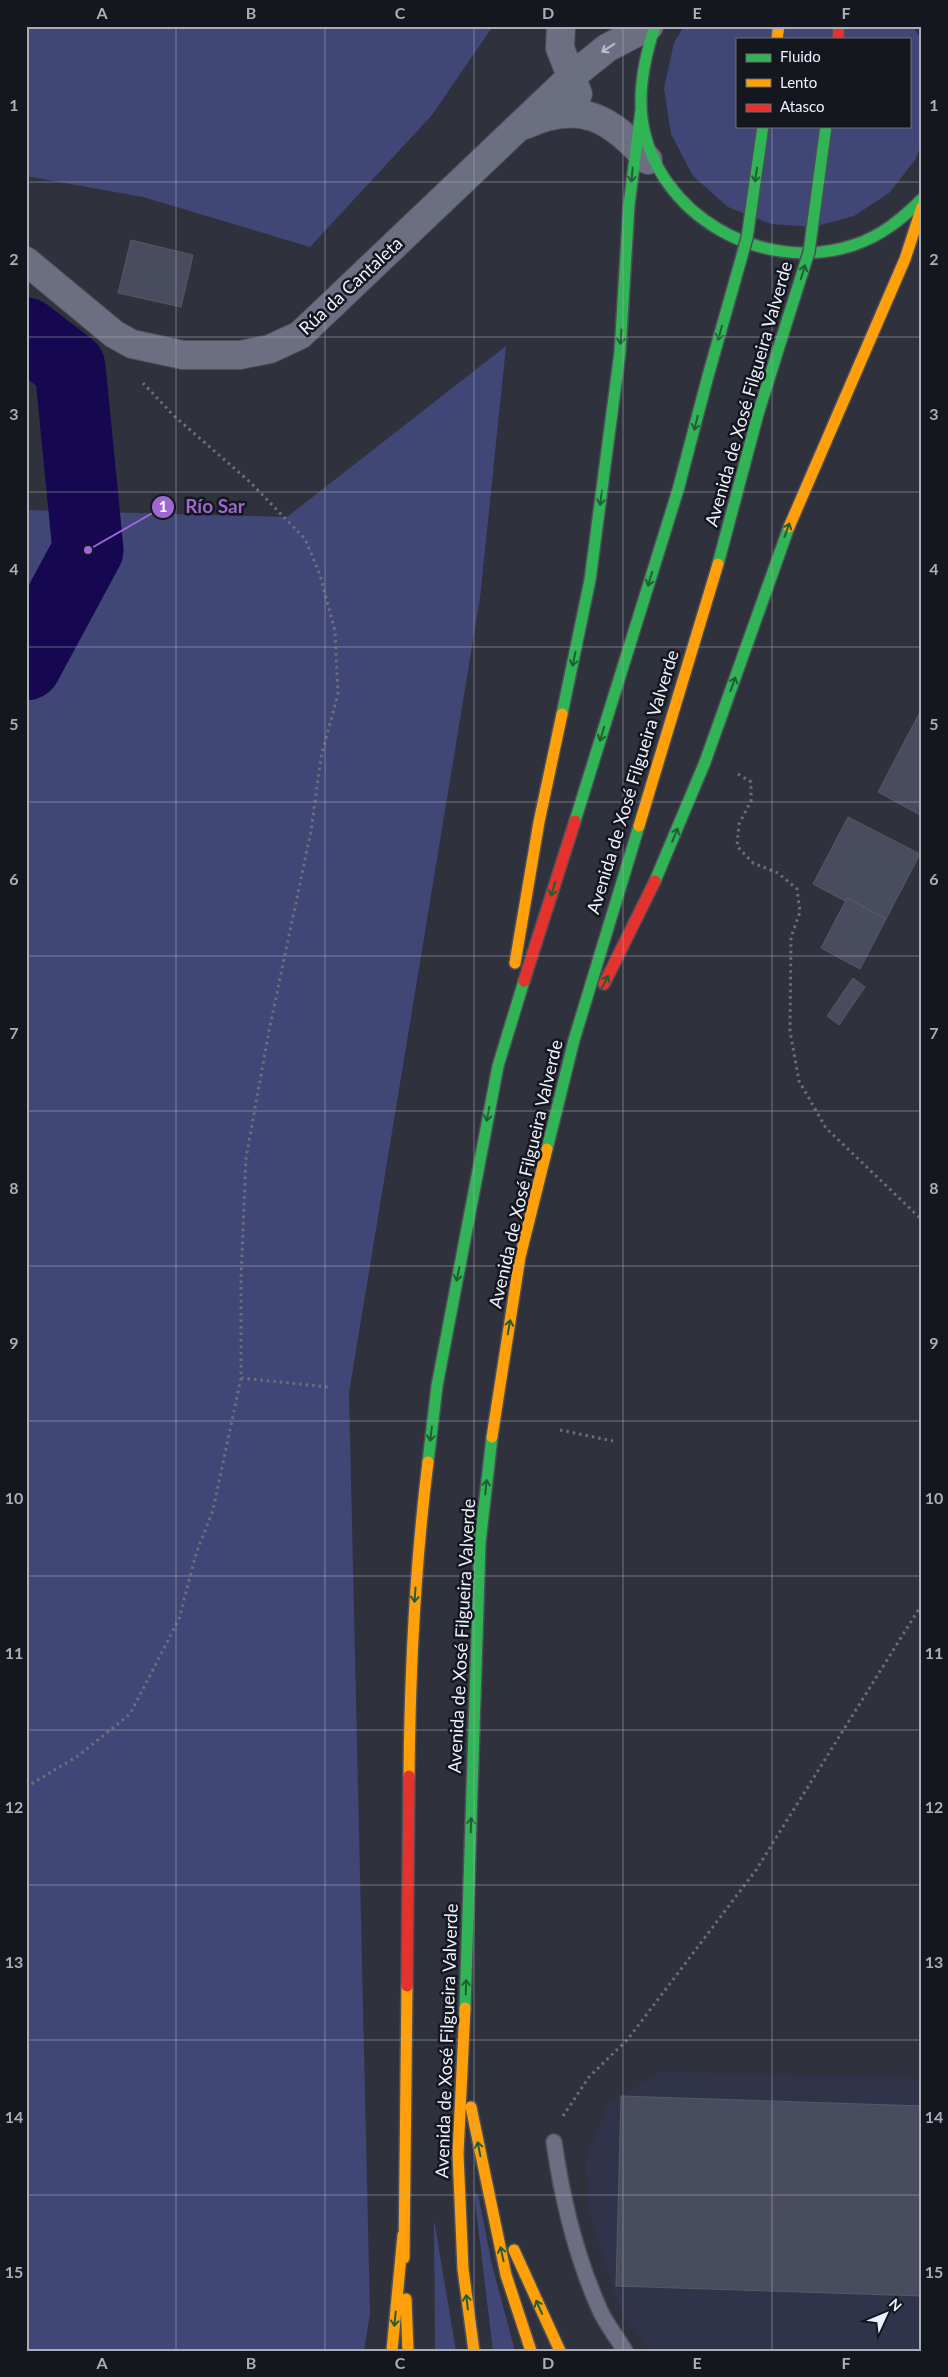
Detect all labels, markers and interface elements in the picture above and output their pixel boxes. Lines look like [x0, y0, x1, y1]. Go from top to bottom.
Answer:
text: A [95, 3, 108, 22]
text: B [246, 3, 256, 22]
text: C [395, 3, 406, 22]
text: D [542, 3, 554, 22]
text: E [692, 3, 702, 22]
text: F [841, 3, 851, 22]
legend [736, 38, 910, 128]
one-way arrow [601, 44, 615, 54]
text: Fluido [780, 47, 821, 65]
text: Lento [780, 73, 817, 91]
text: 1 [9, 95, 19, 114]
text: 1 [929, 95, 939, 114]
text: Atasco [780, 97, 825, 115]
one-way arrow [751, 166, 761, 182]
one-way arrow [627, 167, 637, 183]
street label: Rúa da Cantaleta [294, 232, 407, 339]
text: 2 [9, 249, 19, 268]
text: 2 [929, 249, 939, 268]
street label: Avenida de Xosé Filgueira Valverde [700, 259, 796, 529]
one-way arrow [799, 264, 808, 280]
one-way arrow [715, 324, 724, 340]
one-way arrow [616, 329, 625, 345]
text: 3 [9, 404, 19, 423]
text: 3 [929, 404, 939, 423]
one-way arrow [690, 414, 700, 430]
callout: Río Sar [150, 490, 255, 524]
one-way arrow [596, 490, 606, 506]
text: Río Sar [185, 494, 246, 517]
text: 1 [159, 497, 167, 515]
one-way arrow [783, 523, 793, 539]
text: 4 [9, 559, 19, 578]
text: 4 [929, 559, 939, 578]
one-way arrow [645, 571, 655, 587]
street label: Avenida de Xosé Filgueira Valverde [581, 647, 683, 916]
one-way arrow [568, 650, 578, 666]
one-way arrow [729, 676, 738, 692]
text: 5 [9, 714, 19, 733]
text: 5 [929, 714, 939, 733]
one-way arrow [596, 726, 606, 742]
one-way arrow [670, 828, 680, 843]
text: 6 [9, 869, 19, 888]
text: 6 [929, 869, 939, 888]
one-way arrow [548, 881, 558, 897]
one-way arrow [600, 974, 610, 989]
text: 7 [9, 1023, 19, 1042]
text: 7 [929, 1023, 939, 1042]
street label: Avenida de Xosé Filgueira Valverde [483, 1037, 567, 1310]
one-way arrow [483, 1105, 493, 1121]
text: 8 [9, 1178, 19, 1197]
text: 8 [929, 1178, 939, 1197]
one-way arrow [453, 1265, 463, 1281]
one-way arrow [504, 1319, 514, 1335]
text: 9 [9, 1333, 19, 1352]
text: 9 [929, 1333, 939, 1352]
one-way arrow [426, 1425, 436, 1441]
one-way arrow [481, 1480, 491, 1496]
text: 10 [5, 1488, 23, 1507]
text: 10 [925, 1488, 943, 1507]
street label: Avenida de Xosé Filgueira Valverde [443, 1498, 479, 1774]
one-way arrow [411, 1587, 420, 1603]
text: 11 [5, 1643, 23, 1662]
text: 11 [925, 1643, 943, 1662]
text: 12 [5, 1797, 23, 1816]
text: 12 [925, 1797, 943, 1816]
one-way arrow [467, 1817, 476, 1833]
street label: Avenida de Xosé Filgueira Valverde [430, 1903, 462, 2179]
text: 13 [5, 1952, 23, 1971]
text: 13 [925, 1952, 943, 1971]
one-way arrow [461, 1979, 471, 1996]
text: 14 [5, 2107, 23, 2126]
text: 14 [925, 2107, 943, 2126]
one-way arrow [473, 2141, 483, 2157]
one-way arrow [496, 2246, 506, 2262]
text: 15 [5, 2262, 23, 2281]
text: 15 [925, 2262, 943, 2281]
north arrow [860, 2290, 910, 2340]
one-way arrow [462, 2295, 472, 2311]
text: N [886, 2295, 906, 2314]
one-way arrow [534, 2300, 543, 2315]
one-way arrow [390, 2310, 400, 2326]
text: A [95, 2353, 108, 2372]
text: B [246, 2353, 256, 2372]
text: C [395, 2353, 406, 2372]
text: D [542, 2353, 554, 2372]
text: E [692, 2353, 702, 2372]
text: F [841, 2353, 851, 2372]

